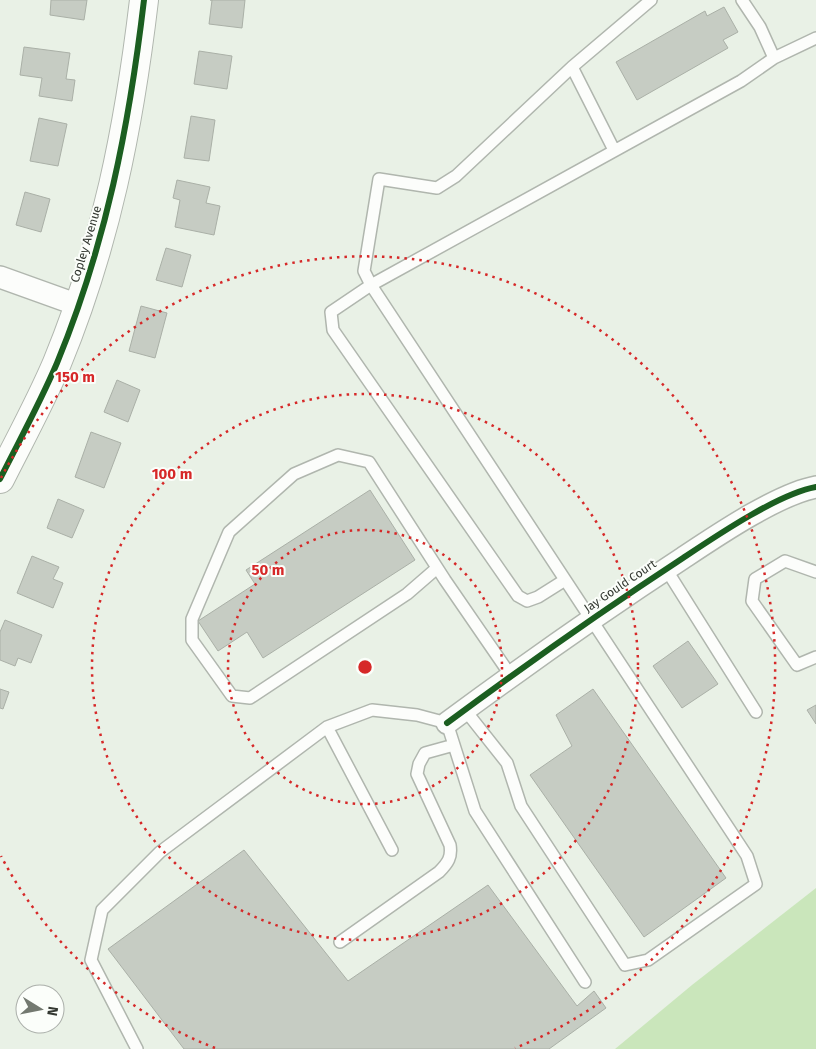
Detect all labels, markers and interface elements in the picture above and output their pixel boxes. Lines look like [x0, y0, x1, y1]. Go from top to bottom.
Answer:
street label: Copley Avenue [68, 204, 104, 284]
text: 150 m [55, 368, 95, 386]
text: 100 m [152, 465, 192, 483]
street label: Jay Gould Court [581, 556, 659, 615]
text: 50 m [251, 561, 285, 579]
centre of rings [356, 658, 374, 676]
north arrow [15, 984, 65, 1034]
text: N [43, 1005, 61, 1017]

